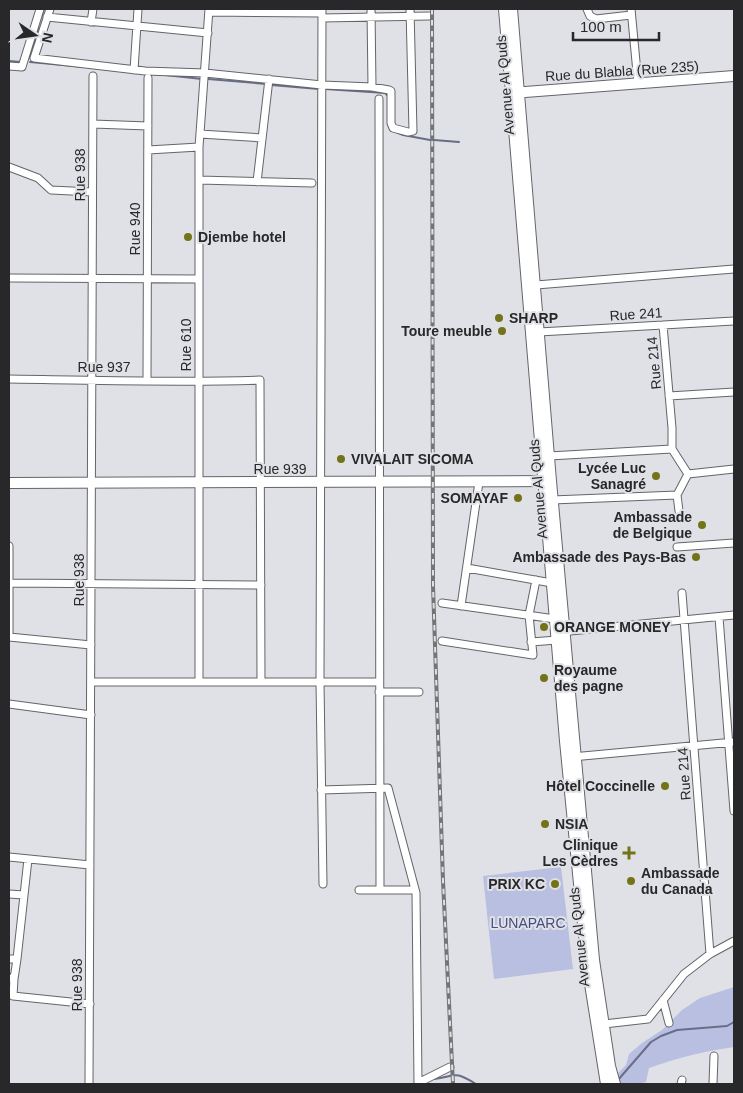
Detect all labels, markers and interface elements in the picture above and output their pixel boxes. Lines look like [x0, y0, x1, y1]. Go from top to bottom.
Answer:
north arrow [10, 10, 60, 60]
scale bar [573, 10, 659, 42]
text: 100 m [580, 18, 622, 35]
text: N [39, 31, 57, 45]
street label: Avenue Al Quds [493, 34, 517, 136]
street label: Rue du Blabla (Rue 235) [545, 58, 699, 84]
street label: Rue 938 [72, 148, 88, 201]
street label: Rue 940 [127, 202, 143, 255]
place label: Djembe hotel [198, 229, 286, 245]
marker: Djembe hotel [182, 231, 194, 243]
street label: Rue 241 [609, 304, 663, 324]
place label: SHARP [509, 310, 558, 326]
marker: SHARP [493, 312, 505, 324]
street label: Rue 610 [178, 318, 194, 371]
place label: Toure meuble [401, 323, 492, 339]
marker: Toure meuble [496, 325, 508, 337]
street label: Rue 214 [644, 336, 664, 390]
street label: Rue 937 [78, 359, 131, 375]
street label: Avenue Al Quds [526, 438, 550, 540]
place label: VIVALAIT SICOMA [351, 451, 474, 467]
marker: VIVALAIT SICOMA [335, 453, 347, 465]
place label: Lycée Luc Sanagré [578, 460, 646, 492]
street label: Rue 939 [254, 461, 307, 477]
marker: Lycée Luc Sanagré [650, 470, 662, 482]
place label: SOMAYAF [441, 490, 508, 506]
marker: SOMAYAF [512, 492, 524, 504]
place label: Ambassade de Belgique [613, 509, 692, 541]
marker: Ambassade de Belgique [696, 519, 708, 531]
place label: Ambassade des Pays-Bas [512, 549, 686, 565]
marker: Ambassade des Pays-Bas [690, 551, 702, 563]
street label: Rue 938 [71, 553, 87, 606]
place label: ORANGE MONEY [554, 619, 671, 635]
marker: ORANGE MONEY [538, 621, 550, 633]
place label: Royaume des pagne [554, 662, 623, 694]
marker: Royaume des pagne [538, 672, 550, 684]
street label: Rue 214 [674, 747, 694, 801]
place label: Hôtel Coccinelle [546, 778, 655, 794]
marker: Hôtel Coccinelle [659, 780, 671, 792]
place label: NSIA [555, 816, 588, 832]
marker: NSIA [539, 818, 551, 830]
place label: Clinique Les Cèdres [543, 837, 618, 869]
marker: Clinique Les Cèdres [622, 846, 636, 860]
place label: Ambassade du Canada [641, 865, 720, 897]
marker: Ambassade du Canada [625, 875, 637, 887]
place label: PRIX KC [488, 876, 545, 892]
marker: PRIX KC [549, 878, 561, 890]
street label: Avenue Al Quds [566, 886, 592, 988]
park label: LUNAPARC [490, 915, 566, 931]
street label: Rue 938 [69, 958, 85, 1011]

